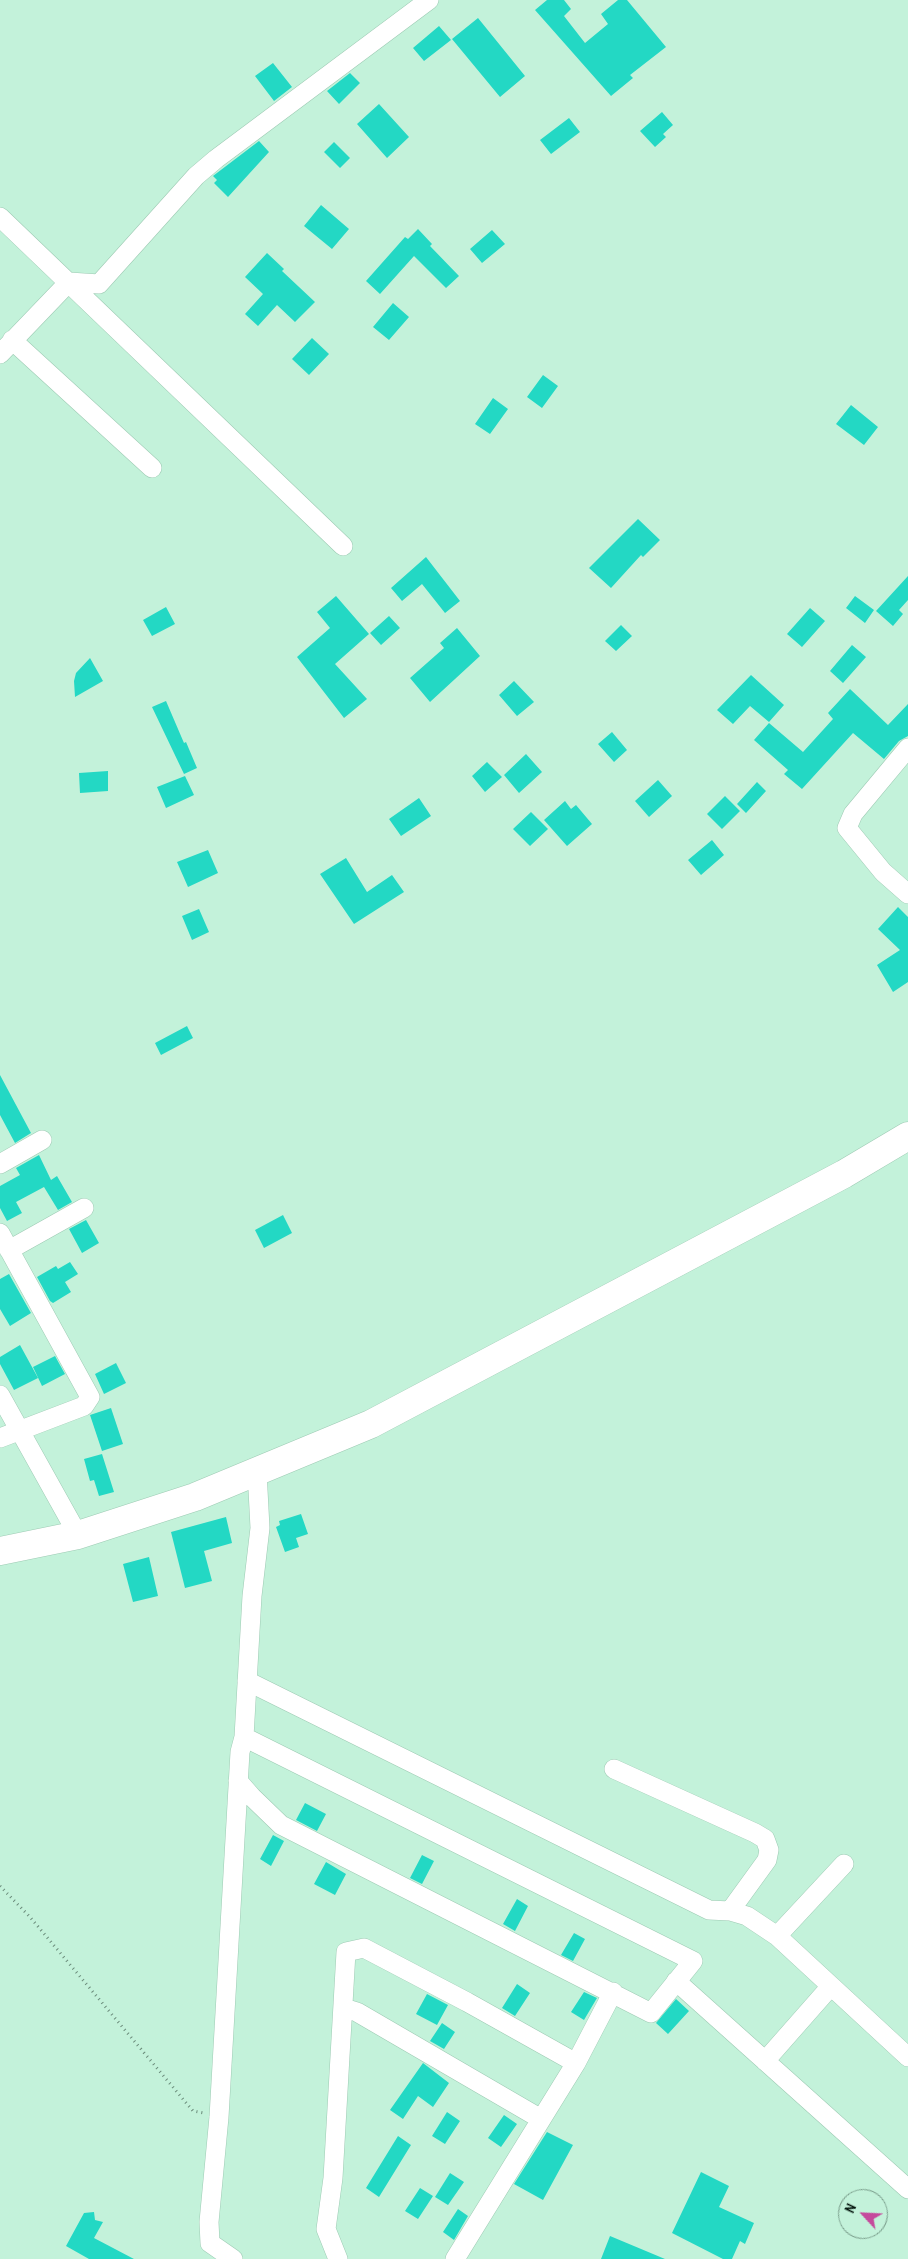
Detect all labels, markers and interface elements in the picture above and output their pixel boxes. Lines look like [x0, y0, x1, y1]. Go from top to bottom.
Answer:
north arrow [838, 2189, 888, 2239]
text: N [840, 2201, 860, 2216]

